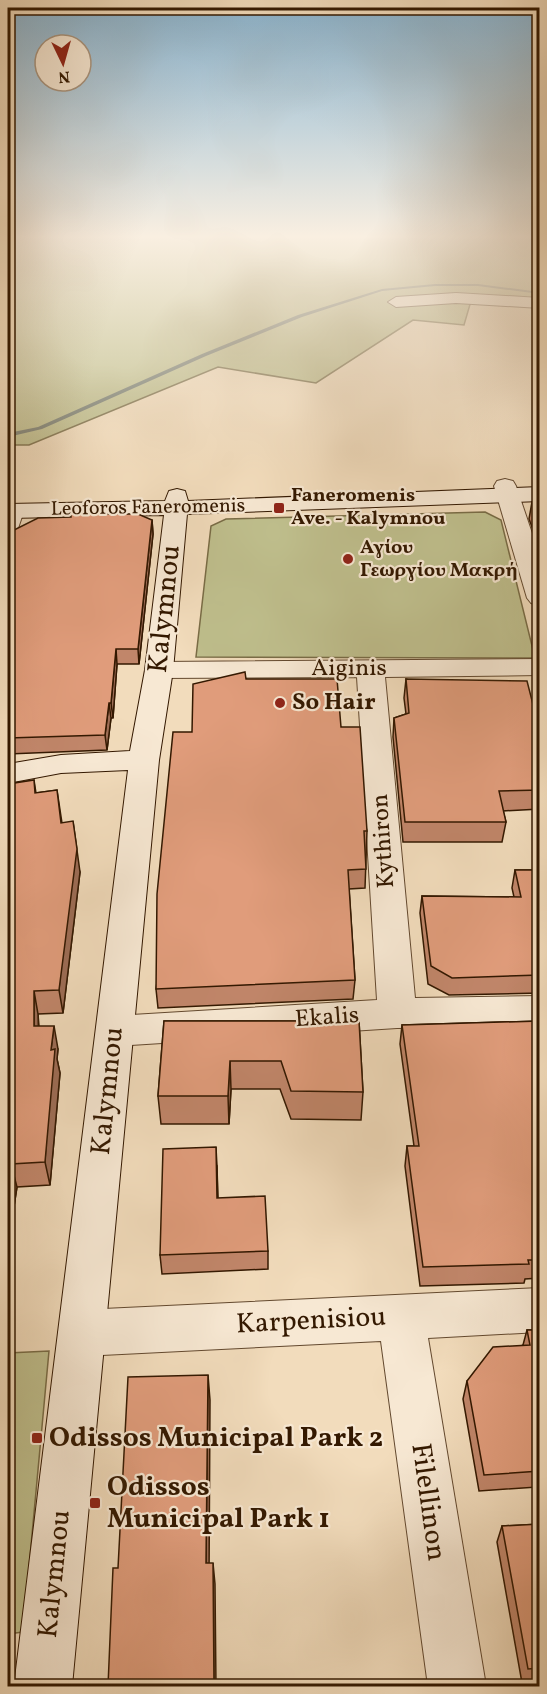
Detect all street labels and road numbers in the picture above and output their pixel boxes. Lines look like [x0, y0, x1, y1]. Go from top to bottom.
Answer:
street label: Leoforos Faneromenis [50, 492, 246, 524]
street label: Kalymnou [139, 543, 191, 675]
street label: Aiginis [311, 652, 387, 686]
street label: Kythiron [364, 793, 404, 889]
street label: Ekalis [294, 999, 360, 1037]
street label: Kalymnou [82, 1025, 134, 1157]
street label: Karpenisiou [235, 1298, 387, 1344]
street label: Filellinon [400, 1441, 456, 1563]
street label: Kalymnou [29, 1508, 81, 1640]

